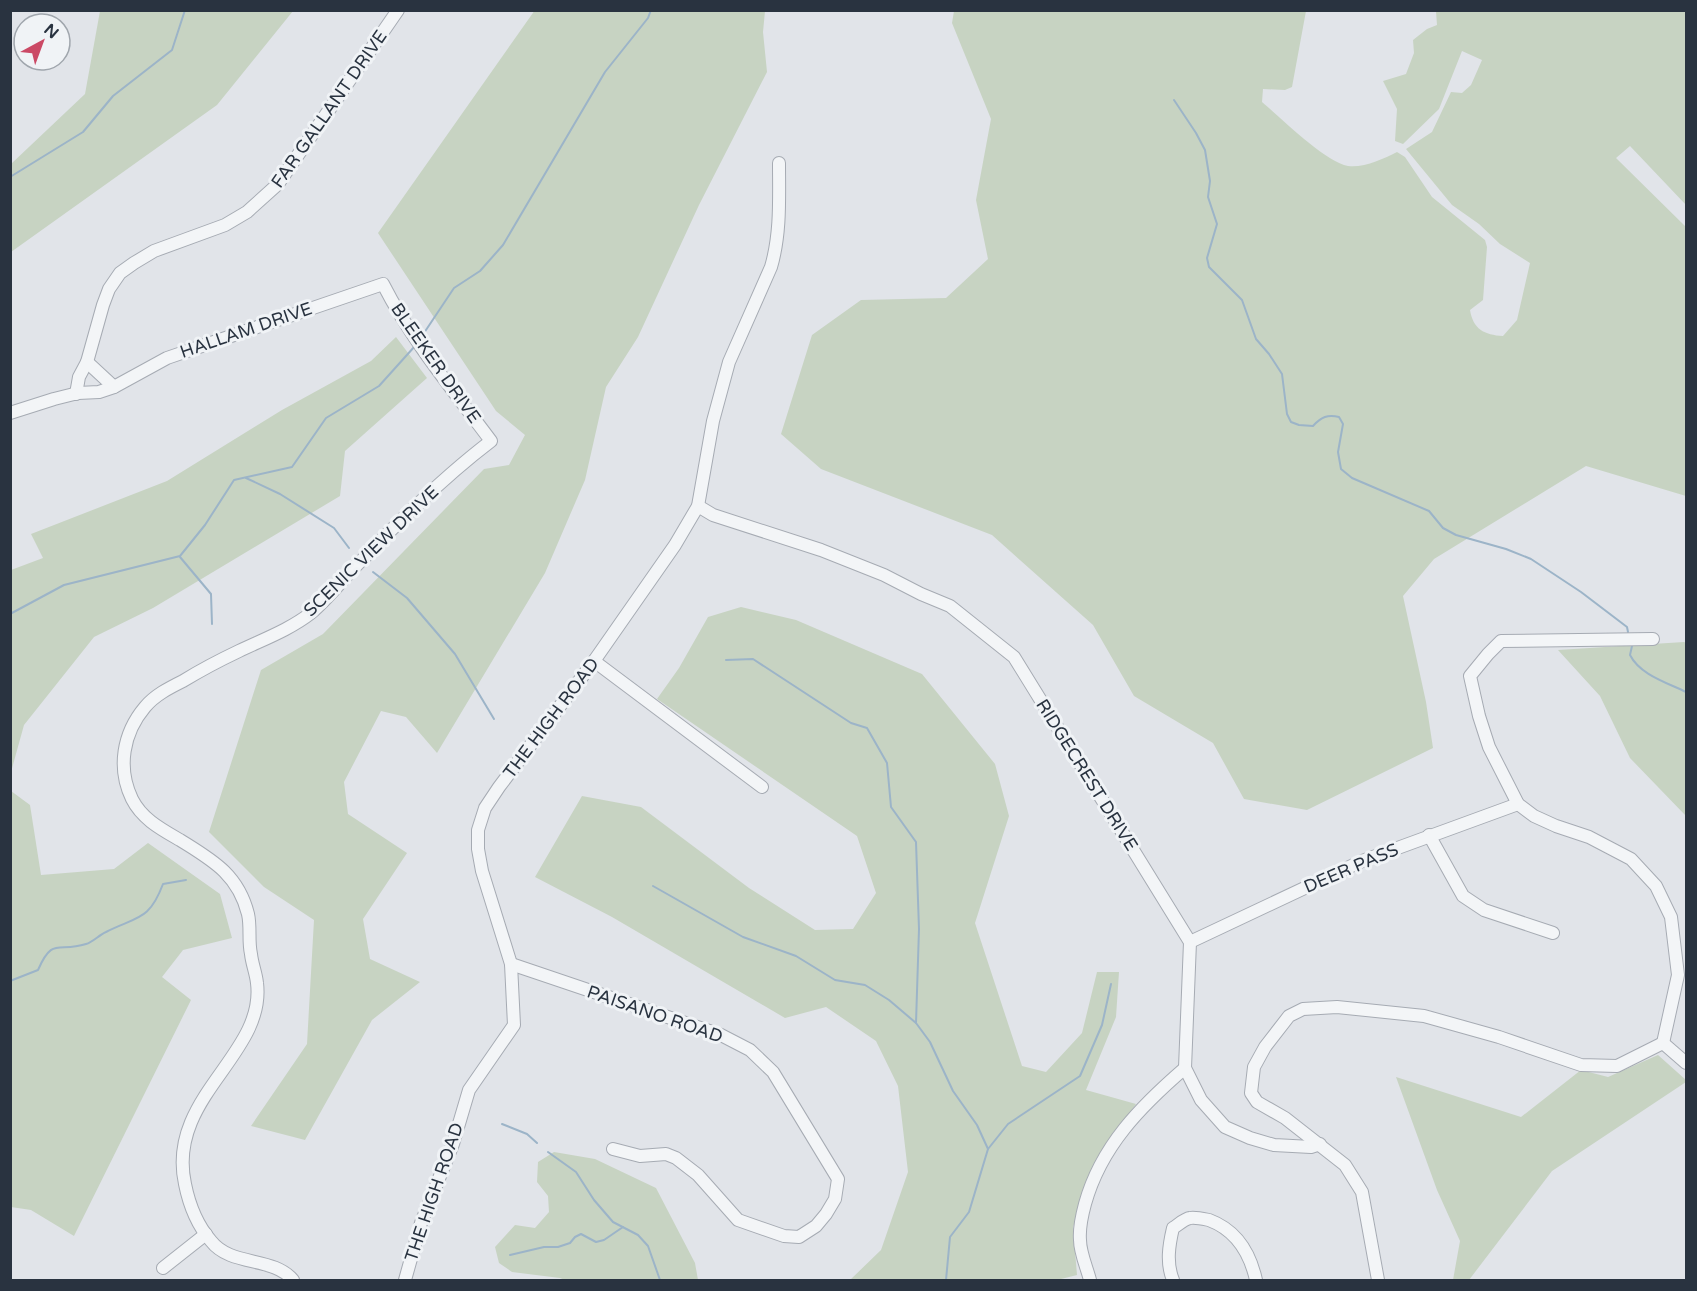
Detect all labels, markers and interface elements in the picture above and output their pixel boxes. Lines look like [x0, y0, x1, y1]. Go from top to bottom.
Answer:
north arrow [12, 12, 72, 72]
text: N [40, 20, 63, 43]
street label: FAR GALLANT DRIVE [266, 26, 392, 192]
street label: HALLAM DRIVE [177, 297, 315, 363]
street label: BLEEKER DRIVE [386, 298, 486, 428]
street label: SCENIC VIEW DRIVE [299, 481, 443, 621]
street label: THE HIGH ROAD [498, 653, 604, 783]
street label: RIDGECREST DRIVE [1031, 695, 1143, 855]
street label: DEER PASS [1300, 838, 1402, 898]
street label: PAISANO ROAD [584, 980, 726, 1048]
street label: THE HIGH ROAD [400, 1120, 468, 1264]

